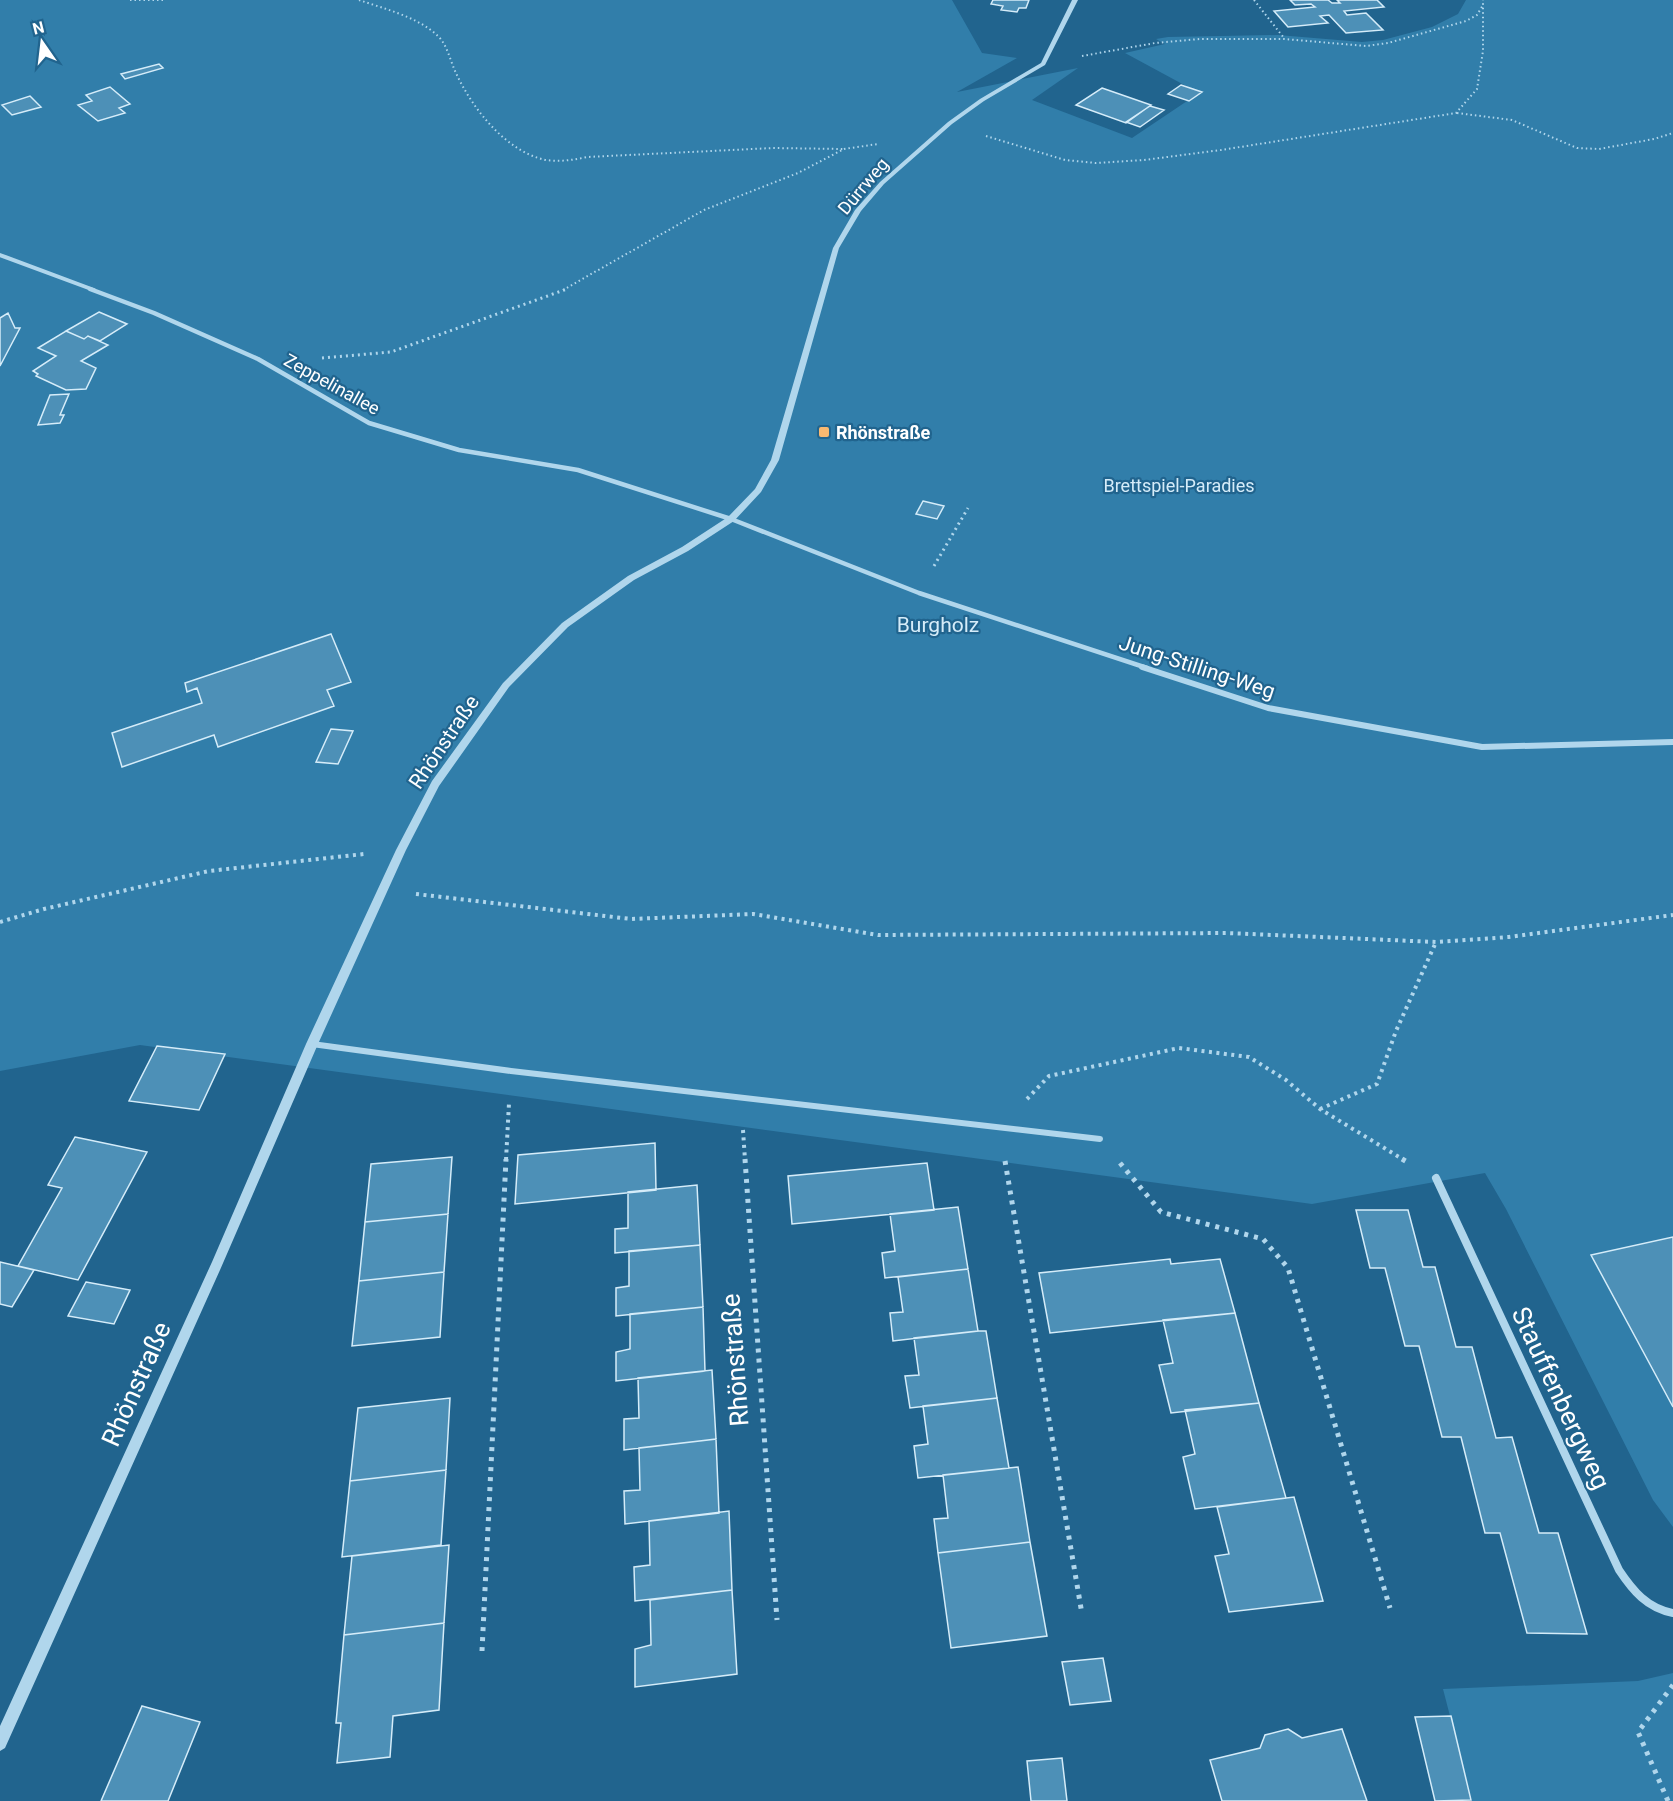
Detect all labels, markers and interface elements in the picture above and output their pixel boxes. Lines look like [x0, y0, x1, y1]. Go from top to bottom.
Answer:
north arrow [12, 12, 72, 72]
text: N [31, 17, 46, 39]
street label: Dürrweg [833, 153, 893, 219]
street label: Zeppelinallee [280, 349, 384, 419]
place label: Rhönstraße [836, 422, 931, 443]
marker: Rhönstraße [817, 425, 831, 439]
park label: Brettspiel-Paradies [1103, 475, 1255, 496]
park label: Burgholz [897, 613, 979, 637]
street label: Jung-Stilling-Weg [1116, 630, 1278, 704]
street label: Rhönstraße [404, 691, 484, 793]
street label: Rhönstraße [715, 1293, 755, 1427]
street label: Stauffenbergweg [1506, 1302, 1616, 1494]
street label: Rhönstraße [95, 1317, 177, 1451]

